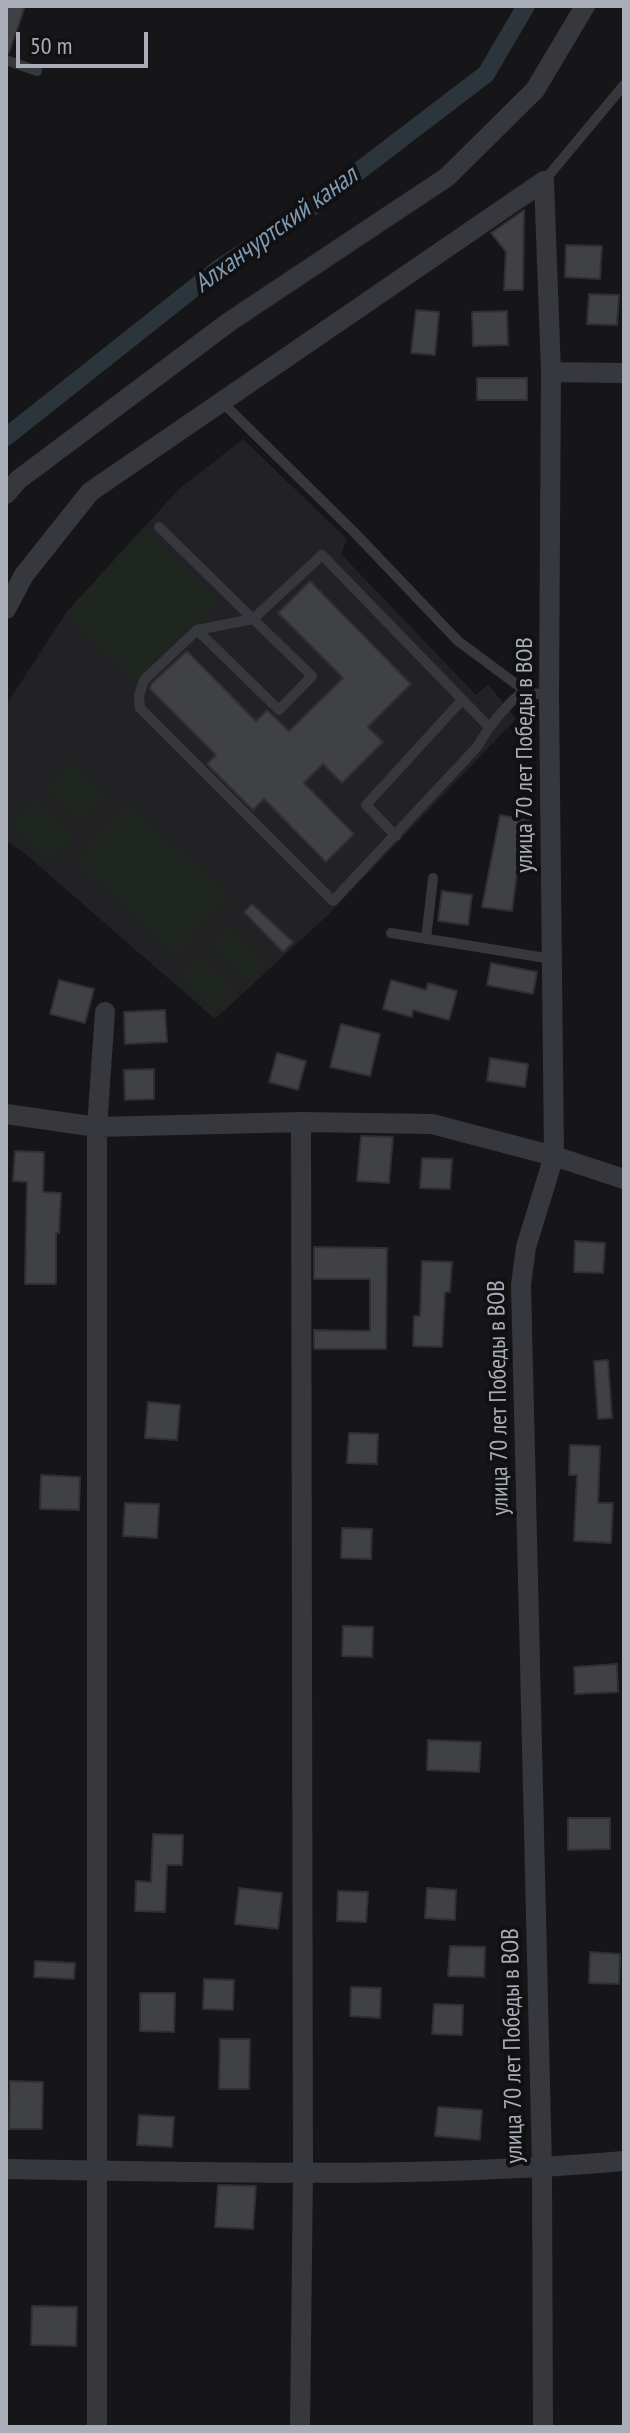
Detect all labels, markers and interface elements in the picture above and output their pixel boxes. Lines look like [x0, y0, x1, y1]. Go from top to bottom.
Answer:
scale bar [20, 16, 152, 66]
text: 50 m [30, 30, 72, 61]
water label: Алханчуртский канал [188, 160, 364, 300]
street label: улица 70 лет Победы в ВОВ [511, 637, 539, 873]
street label: улица 70 лет Победы в ВОВ [483, 1280, 515, 1516]
street label: улица 70 лет Победы в ВОВ [497, 1928, 529, 2164]

